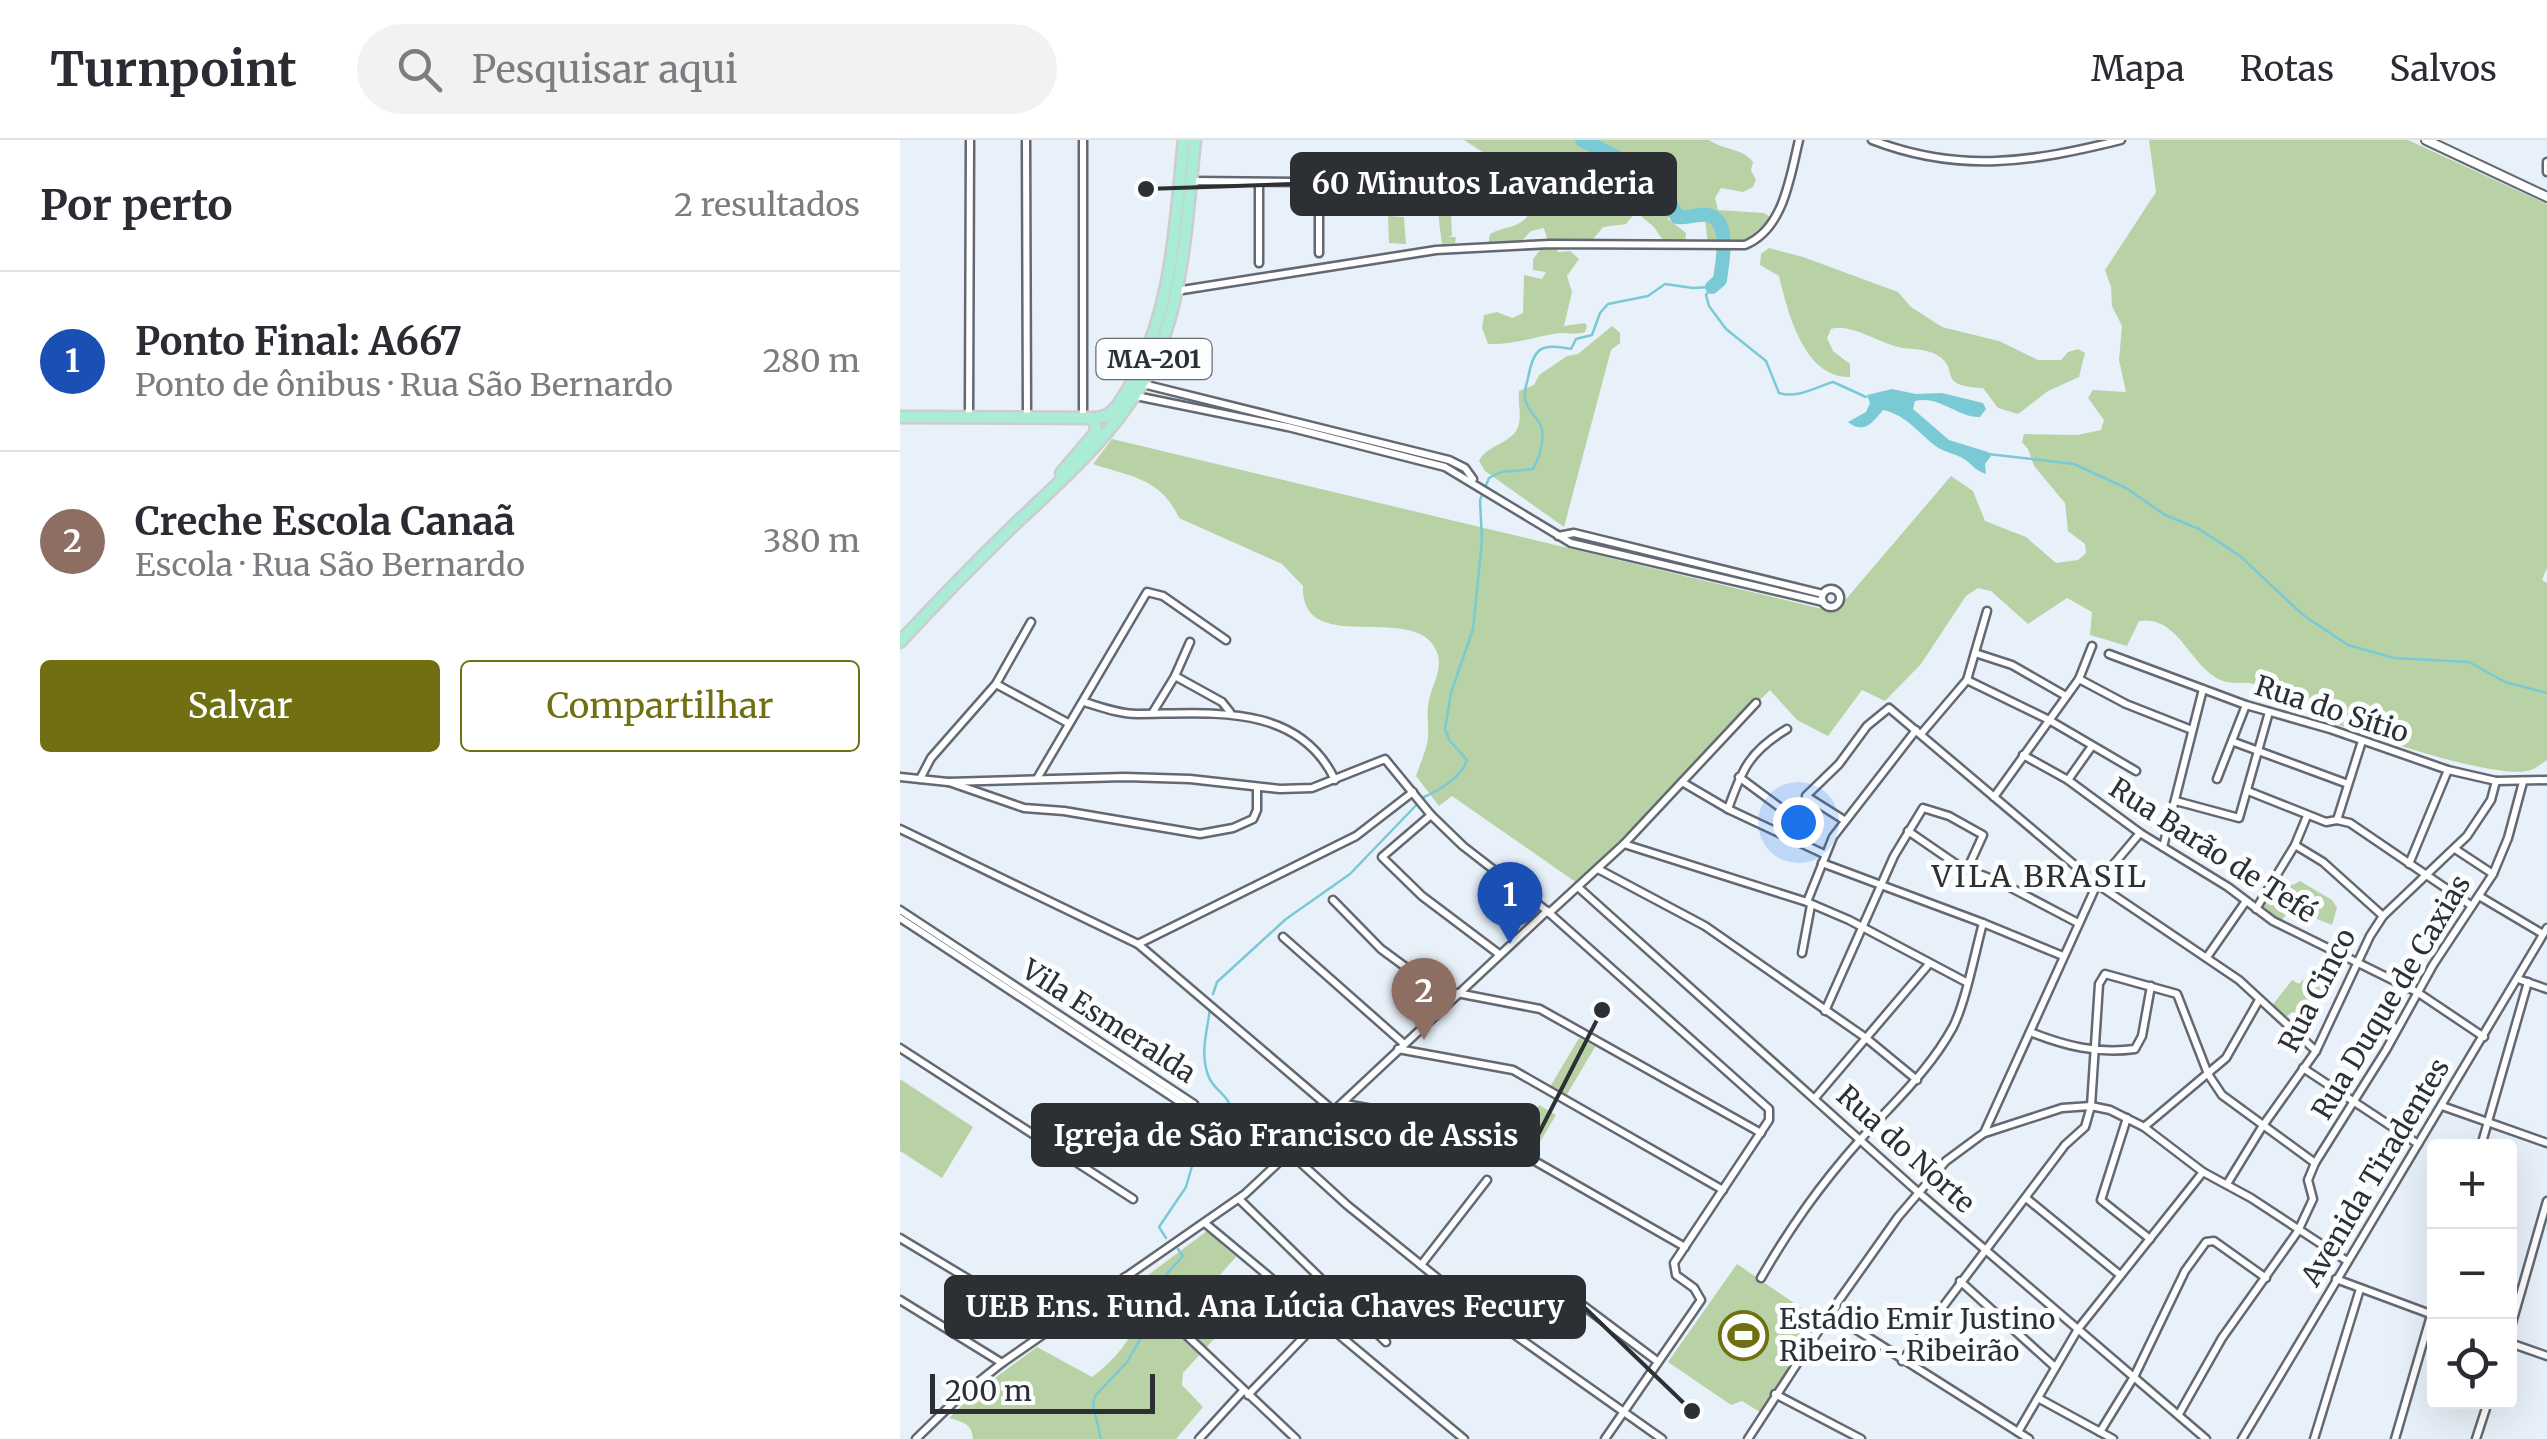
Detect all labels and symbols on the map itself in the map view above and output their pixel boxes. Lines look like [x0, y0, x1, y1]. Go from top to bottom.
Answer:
callout: 60 Minutos Lavanderia [1292, 154, 1675, 214]
text: 60 Minutos Lavanderia [1311, 164, 1655, 202]
road number: MA-201 [1096, 339, 1212, 379]
street label: Rua do Sítio [2251, 667, 2413, 751]
street label: Rua Barão de Tefé [2103, 770, 2323, 930]
your location [1773, 797, 1824, 848]
district label: VILA BRASIL [1931, 857, 2148, 895]
pin: 1 [1478, 862, 1542, 944]
street label: Rua Duque de Caxias [2304, 868, 2478, 1126]
street label: Rua Cinco [2271, 922, 2363, 1058]
street label: Vila Esmeralda [1014, 951, 1203, 1091]
pin: 2 [1392, 958, 1456, 1040]
street label: Avenida Tiradentes [2292, 1052, 2457, 1293]
street label: Rua do Norte [1829, 1078, 1983, 1220]
callout: Igreja de São Francisco de Assis [1033, 1105, 1538, 1165]
text: Igreja de São Francisco de Assis [1054, 1116, 1518, 1154]
callout: UEB Ens. Fund. Ana Lúcia Chaves Fecury [946, 1277, 1584, 1337]
text: UEB Ens. Fund. Ana Lúcia Chaves Fecury [966, 1287, 1564, 1325]
place label: Estádio Emir Justino Ribeiro - Ribeirão [1779, 1301, 2055, 1369]
sports icon: Estádio Emir Justino Ribeiro - Ribeirão [1718, 1309, 1770, 1361]
scale bar [930, 1369, 1155, 1414]

